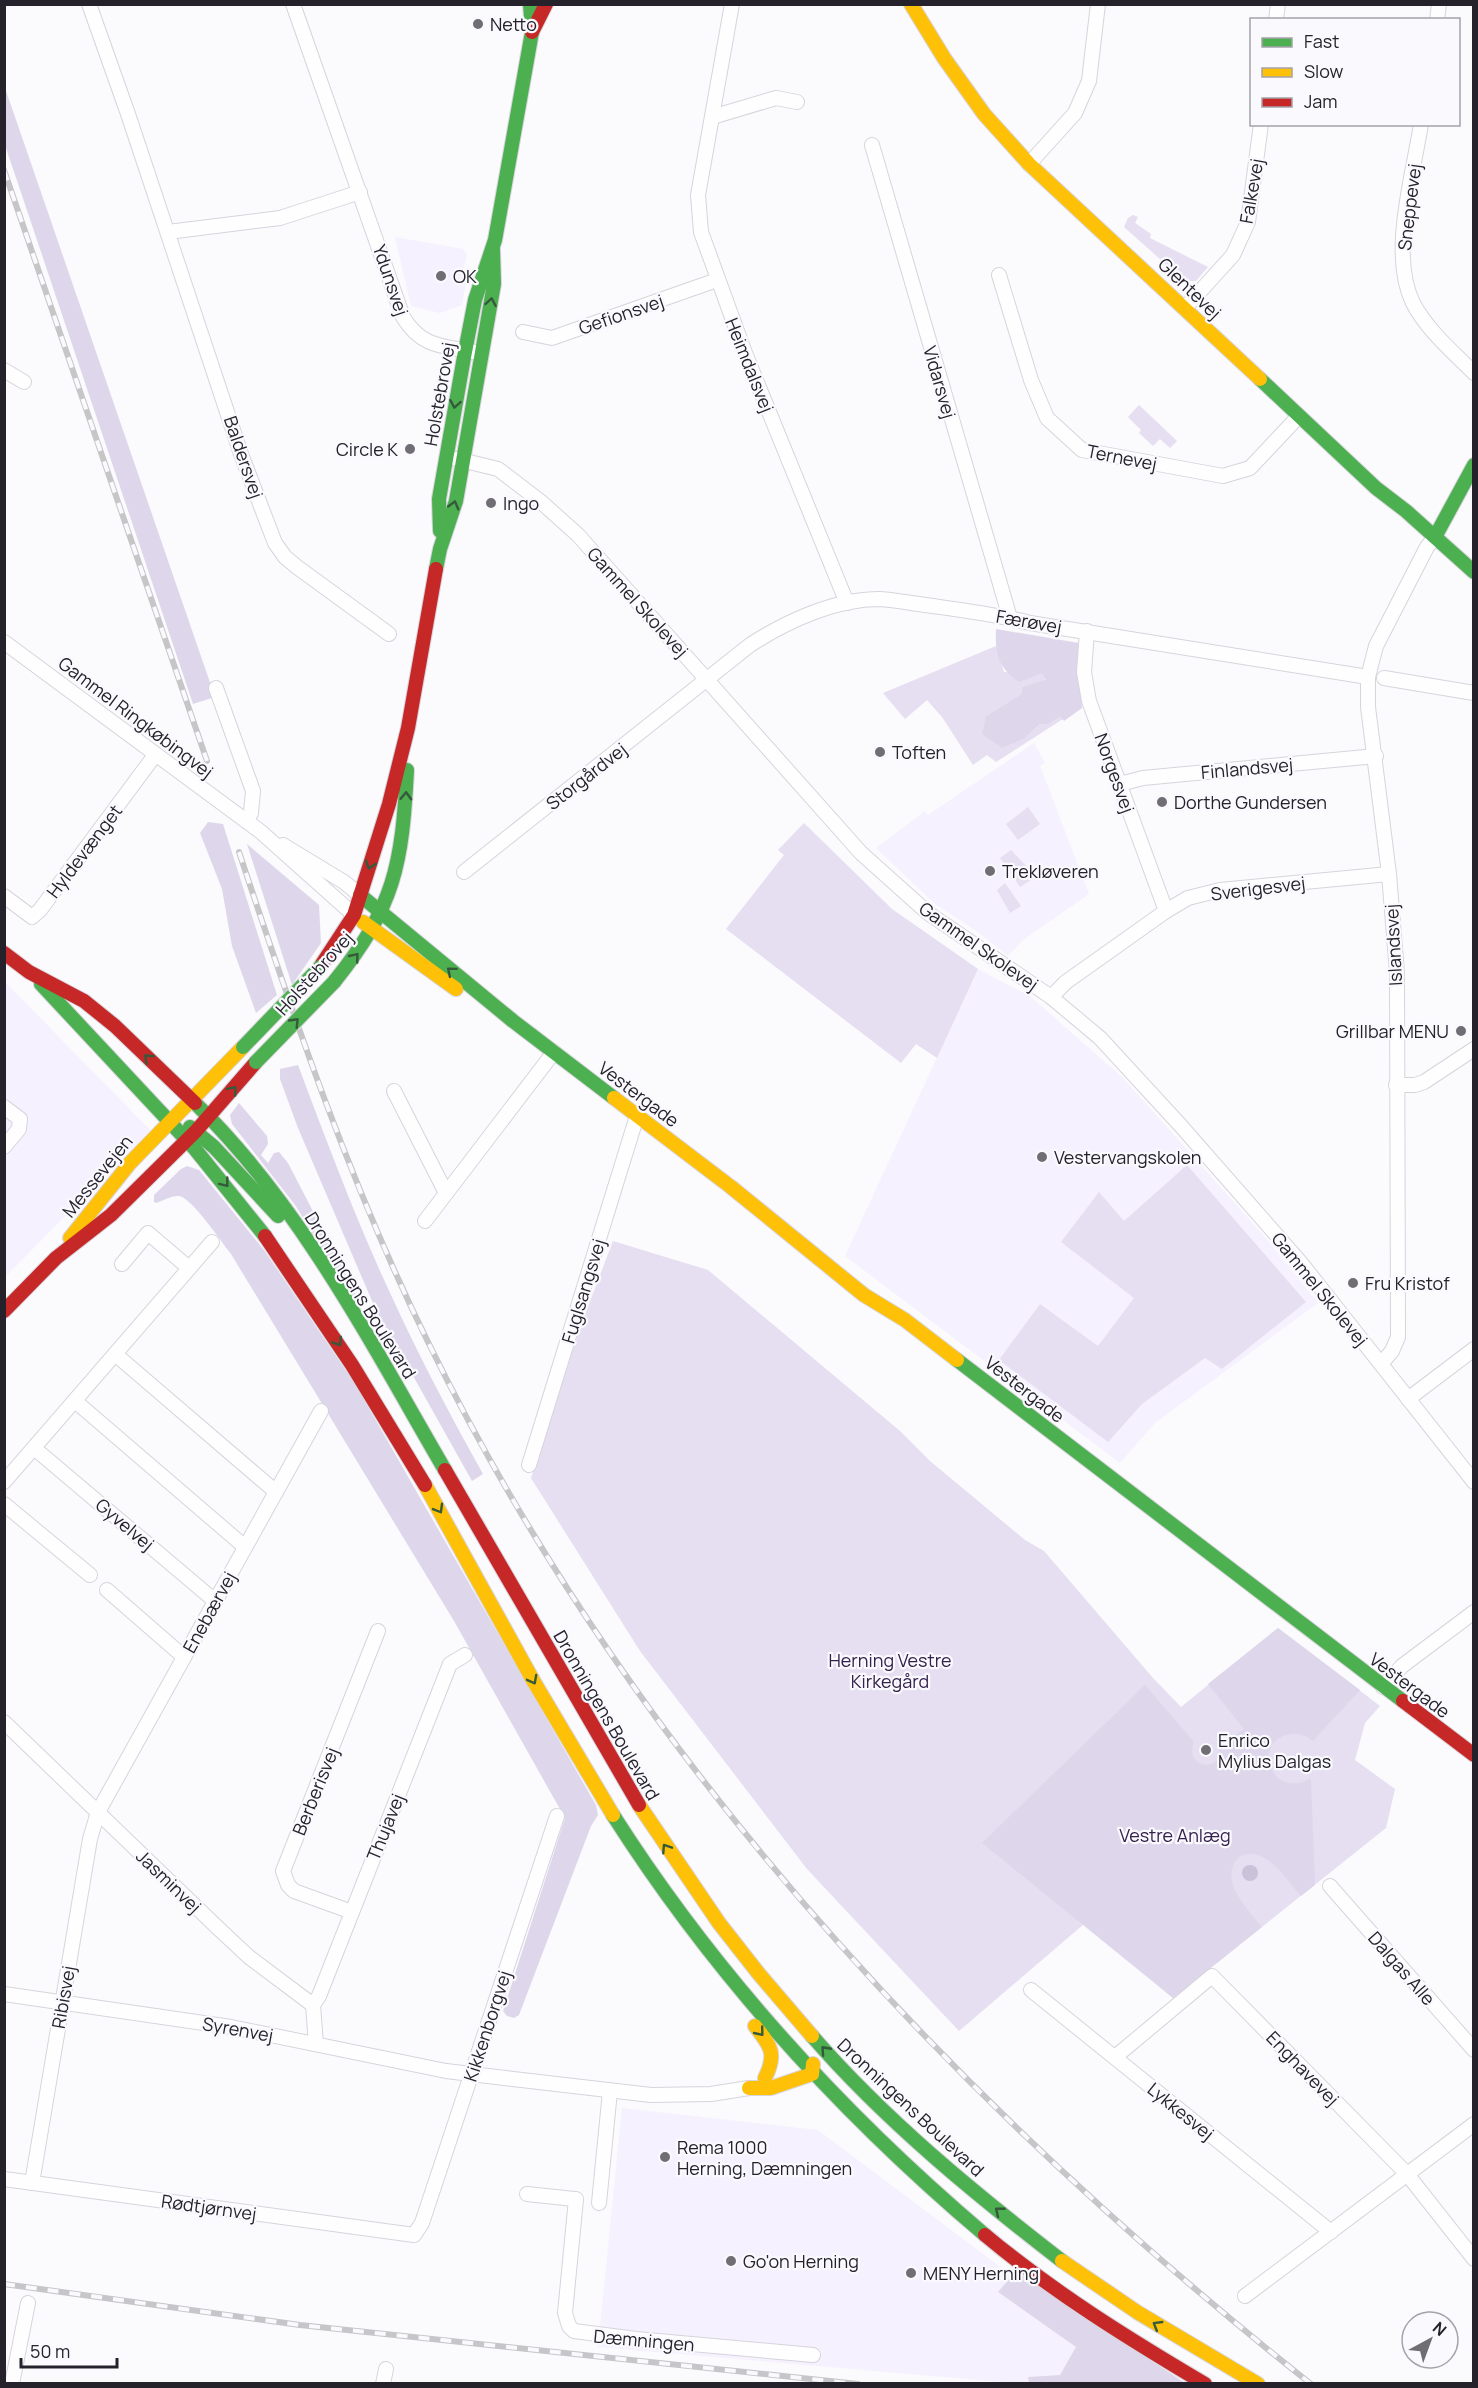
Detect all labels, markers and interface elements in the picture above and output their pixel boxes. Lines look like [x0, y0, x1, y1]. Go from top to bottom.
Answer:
place label: Netto [490, 12, 537, 36]
marker: Netto [471, 17, 485, 31]
legend [1250, 18, 1460, 126]
text: Fast [1304, 29, 1339, 53]
text: Slow [1304, 59, 1344, 83]
text: Jam [1304, 89, 1338, 113]
street label: Falkevej [1233, 157, 1269, 225]
street label: Sneppevej [1392, 162, 1426, 252]
street label: Ydunsvej [368, 241, 414, 319]
street label: Glentevej [1153, 252, 1227, 324]
place label: OK [453, 264, 477, 288]
marker: OK [434, 269, 448, 283]
street label: Gefionsvej [575, 288, 667, 340]
one-way arrow [484, 297, 496, 306]
street label: Heimdalsvej [720, 314, 780, 416]
street label: Holstebrovej [418, 340, 460, 448]
street label: Vidarsvej [918, 343, 962, 421]
one-way arrow [449, 399, 462, 409]
street label: Baldersvej [219, 413, 269, 501]
place label: Circle K [336, 437, 398, 461]
street label: Ternevej [1085, 438, 1159, 476]
marker: Circle K [403, 442, 417, 456]
place label: Ingo [503, 491, 539, 515]
marker: Ingo [484, 496, 498, 510]
one-way arrow [447, 500, 459, 511]
street label: Gammel Skolevej [582, 542, 694, 662]
street label: Færøvej [994, 603, 1064, 639]
street label: Gammel Ringkøbingvej [54, 651, 218, 783]
street label: Norgesvej [1089, 730, 1141, 816]
street label: Storgårdvej [541, 737, 631, 815]
place label: Toften [892, 740, 946, 764]
marker: Toften [873, 745, 887, 759]
street label: Finlandsvej [1200, 752, 1294, 784]
place label: Dorthe Gundersen [1174, 790, 1327, 814]
one-way arrow [399, 791, 412, 800]
marker: Dorthe Gundersen [1155, 795, 1169, 809]
street label: Hyldevænget [41, 799, 127, 903]
one-way arrow [365, 859, 378, 870]
place label: Trekløveren [1002, 859, 1099, 883]
marker: Trekløveren [983, 864, 997, 878]
street label: Sverigesvej [1209, 870, 1307, 906]
street label: Gammel Skolevej [915, 896, 1043, 996]
street label: Islandsvej [1379, 903, 1407, 987]
street label: Holstebrovej [270, 926, 358, 1020]
one-way arrow [348, 953, 359, 964]
one-way arrow [447, 967, 458, 978]
one-way arrow [288, 1018, 299, 1028]
place label: Grillbar MENU [1336, 1019, 1449, 1043]
marker: Grillbar MENU [1454, 1024, 1468, 1038]
one-way arrow [145, 1054, 156, 1065]
street label: Vestergade [594, 1056, 684, 1132]
one-way arrow [226, 1086, 237, 1097]
street label: Messevejen [56, 1130, 138, 1222]
place label: Vestervangskolen [1054, 1145, 1202, 1169]
marker: Vestervangskolen [1035, 1150, 1049, 1164]
one-way arrow [218, 1177, 229, 1188]
street label: Dronningens Boulevard [300, 1207, 422, 1383]
street label: Gammel Skolevej [1267, 1227, 1373, 1351]
street label: Fuglsangsvej [556, 1236, 610, 1346]
place label: Fru Kristof [1365, 1271, 1450, 1295]
marker: Fru Kristof [1346, 1276, 1360, 1290]
one-way arrow [331, 1336, 342, 1347]
street label: Vestergade [980, 1350, 1070, 1428]
street label: Gyvelvej [91, 1492, 159, 1556]
one-way arrow [432, 1503, 444, 1513]
street label: Enebærvej [177, 1567, 241, 1657]
street label: Dronningens Boulevard [549, 1626, 665, 1804]
street label: Vestergade [1365, 1647, 1455, 1723]
park label: Herning Vestre Kirkegård [829, 1648, 951, 1693]
one-way arrow [526, 1674, 537, 1684]
place label: Enrico Mylius Dalgas [1218, 1728, 1331, 1773]
street label: Berberisvej [286, 1743, 344, 1839]
marker: Enrico Mylius Dalgas [1199, 1743, 1213, 1757]
street label: Thujavej [361, 1790, 409, 1864]
park label: Vestre Anlæg [1119, 1823, 1231, 1847]
one-way arrow [662, 1843, 673, 1854]
street label: Jasminvej [131, 1844, 207, 1918]
street label: Dalgas Alle [1363, 1926, 1441, 2010]
street label: Ribisvej [46, 1964, 80, 2030]
street label: Kikkenborgvej [458, 1967, 516, 2085]
street label: Syrenvej [201, 2011, 275, 2047]
one-way arrow [753, 2025, 764, 2036]
street label: Enghavevej [1261, 2026, 1345, 2110]
street label: Dronningens Boulevard [832, 2033, 990, 2181]
one-way arrow [821, 2047, 832, 2057]
street label: Lykkesvej [1143, 2077, 1219, 2145]
place label: Rema 1000 Herning, Dæmningen [677, 2135, 852, 2180]
marker: Rema 1000 Herning, Dæmningen [658, 2150, 672, 2164]
street label: Rødtjørnvej [160, 2188, 258, 2226]
one-way arrow [995, 2208, 1006, 2219]
place label: Go'on Herning [743, 2249, 859, 2273]
marker: Go'on Herning [724, 2254, 738, 2268]
place label: MENY Herning [923, 2261, 1039, 2285]
marker: MENY Herning [904, 2266, 918, 2280]
north arrow [1400, 2310, 1460, 2370]
text: N [1428, 2317, 1451, 2341]
one-way arrow [1153, 2320, 1163, 2332]
street label: Dæmningen [593, 2324, 695, 2356]
scale bar [21, 2331, 117, 2369]
text: 50 m [30, 2339, 70, 2363]

